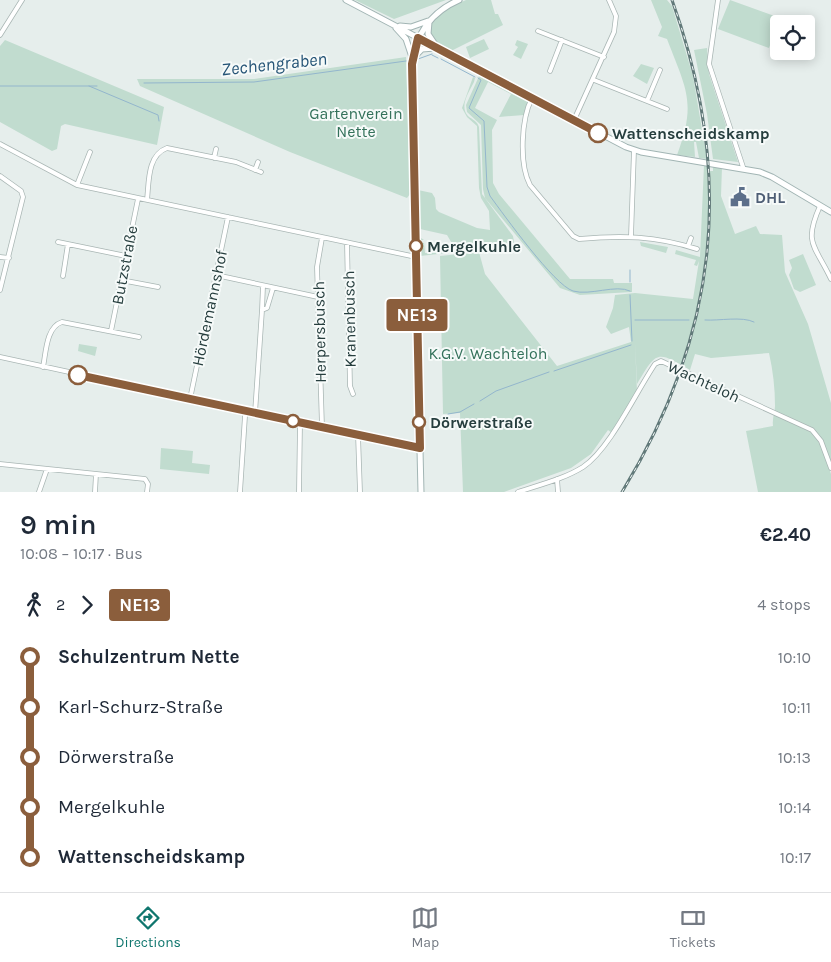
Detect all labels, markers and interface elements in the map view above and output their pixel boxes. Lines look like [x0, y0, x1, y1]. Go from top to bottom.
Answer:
map controls [770, 15, 815, 60]
button: locate [770, 15, 815, 60]
water label: Zechengraben [220, 48, 328, 80]
park label: Gartenverein Nette [309, 104, 403, 141]
marker: Wattenscheidskamp [588, 123, 608, 143]
place label: Wattenscheidskamp [612, 124, 770, 143]
public building icon: DHL [729, 186, 751, 208]
place label: DHL [755, 188, 785, 207]
street label: Butzstraße [108, 224, 141, 306]
place label: Mergelkuhle [427, 237, 521, 256]
marker: Mergelkuhle [409, 239, 423, 253]
street label: Hördemannshof [188, 248, 231, 368]
street label: Kranenbusch [339, 270, 360, 368]
street label: Herpersbusch [309, 281, 330, 383]
line badge: NE13 [382, 299, 452, 331]
text: NE13 [396, 304, 438, 326]
park label: K.G.V. Wachteloh [428, 344, 548, 363]
street label: Wachteloh [665, 356, 743, 406]
unlabelled marker [68, 365, 88, 385]
place label: Dörwerstraße [430, 413, 532, 432]
unlabelled marker [286, 414, 300, 428]
marker: Dörwerstraße [412, 415, 426, 429]
text: 9 min [20, 508, 97, 541]
text: €2.40 [760, 524, 811, 546]
text: 10:08 – 10:17 · Bus [20, 544, 143, 563]
icon: walk [20, 591, 48, 619]
icon: forward [73, 591, 101, 619]
text: NE13 [119, 594, 160, 616]
text: 2 [56, 595, 65, 614]
text: 4 stops [757, 595, 811, 614]
text: Schulzentrum Nette [58, 646, 239, 668]
text: 10:10 [778, 648, 811, 667]
text: Karl-Schurz-Straße [58, 696, 223, 718]
text: 10:11 [782, 698, 811, 717]
text: Dörwerstraße [58, 746, 174, 768]
text: 10:13 [778, 748, 811, 767]
text: Mergelkuhle [58, 796, 165, 818]
text: 10:14 [778, 798, 811, 817]
text: Wattenscheidskamp [58, 846, 245, 868]
text: 10:17 [780, 848, 811, 867]
tab: Directions [115, 904, 181, 951]
tab: Map [411, 904, 439, 951]
tab: Tickets [670, 904, 716, 951]

